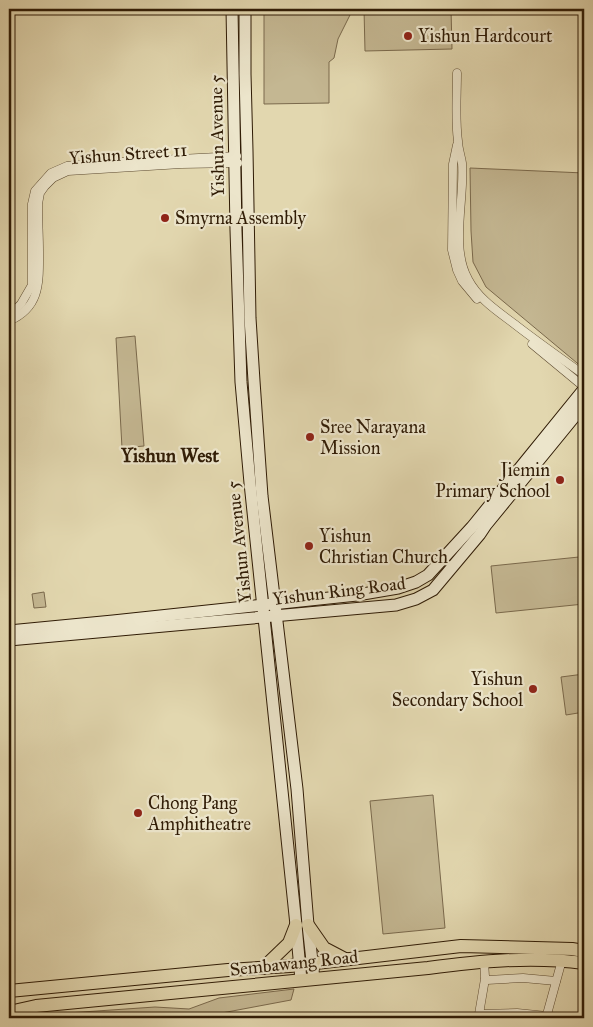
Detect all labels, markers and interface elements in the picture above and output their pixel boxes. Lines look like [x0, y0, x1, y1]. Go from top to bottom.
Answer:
place label: Yishun Hardcourt [418, 25, 553, 47]
marker: Yishun Hardcourt [402, 30, 414, 42]
street label: Yishun Avenue 5 [205, 74, 229, 197]
street label: Yishun Street 11 [68, 139, 188, 169]
place label: Smyrna Assembly [175, 207, 307, 229]
marker: Smyrna Assembly [159, 212, 171, 224]
place label: Sree Narayana Mission [320, 416, 426, 459]
marker: Sree Narayana Mission [304, 431, 316, 443]
district label: Yishun West [120, 444, 219, 467]
place label: Jiemin Primary School [435, 459, 550, 502]
marker: Jiemin Primary School [554, 474, 566, 486]
street label: Yishun Avenue 5 [222, 479, 256, 604]
place label: Yishun Christian Church [319, 525, 448, 568]
marker: Yishun Christian Church [303, 540, 315, 552]
street label: Yishun Ring Road [271, 572, 407, 611]
place label: Yishun Secondary School [392, 668, 523, 711]
marker: Yishun Secondary School [527, 683, 539, 695]
place label: Chong Pang Amphitheatre [147, 792, 251, 835]
marker: Chong Pang Amphitheatre [132, 807, 144, 819]
street label: Sembawang Road [229, 945, 359, 982]

